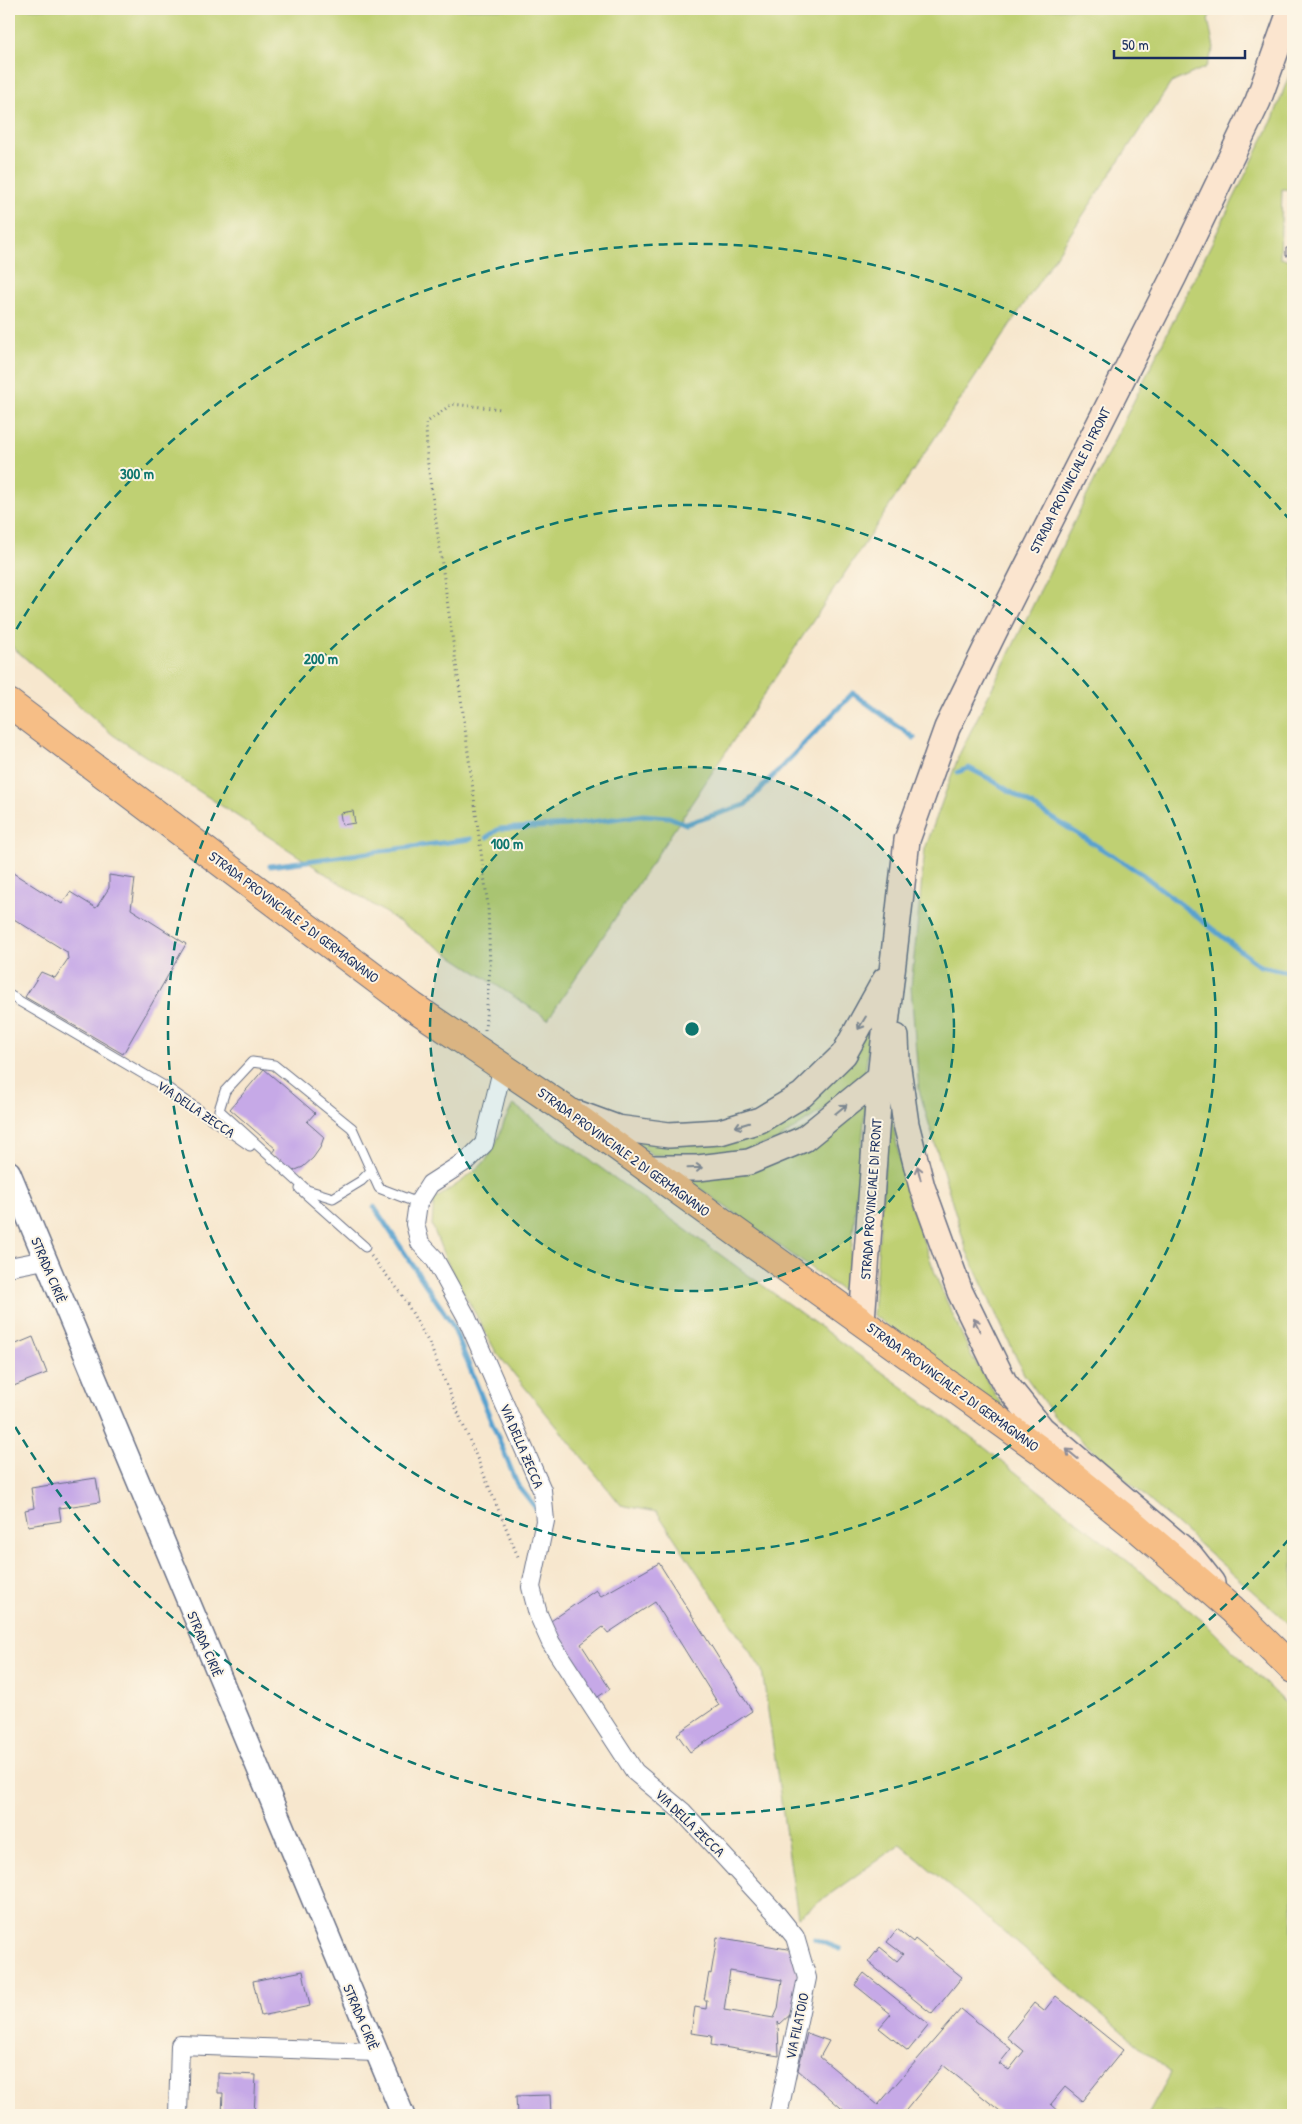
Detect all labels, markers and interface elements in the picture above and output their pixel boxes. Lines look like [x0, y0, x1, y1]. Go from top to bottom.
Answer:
scale bar [1114, 28, 1246, 60]
text: 50 m [1122, 34, 1149, 55]
street label: STRADA PROVINCIALE DI FRONT [1024, 403, 1115, 556]
text: 300 m [120, 463, 154, 484]
text: 200 m [304, 648, 338, 669]
text: 100 m [491, 833, 523, 854]
street label: STRADA PROVINCIALE 2 DI GERMAGNANO [205, 846, 383, 987]
one-way arrow [857, 1016, 867, 1030]
centre of rings [683, 1020, 701, 1038]
street label: VIA DELLA ZECCA [154, 1076, 239, 1142]
street label: STRADA PROVINCIALE 2 DI GERMAGNANO [534, 1083, 714, 1221]
one-way arrow [834, 1103, 847, 1114]
street label: STRADA PROVINCIALE DI FRONT [855, 1117, 886, 1280]
one-way arrow [734, 1121, 750, 1131]
one-way arrow [686, 1163, 702, 1172]
one-way arrow [914, 1166, 923, 1182]
street label: STRADA CIRIÈ [27, 1234, 72, 1306]
street label: STRADA PROVINCIALE 2 DI GERMAGNANO [863, 1318, 1043, 1456]
one-way arrow [971, 1318, 981, 1333]
street label: VIA DELLA ZECCA [496, 1401, 549, 1491]
one-way arrow [1065, 1448, 1078, 1460]
street label: STRADA CIRIÈ [183, 1608, 228, 1680]
street label: VIA DELLA ZECCA [651, 1785, 729, 1861]
street label: STRADA CIRIÈ [339, 1981, 384, 2053]
street label: VIA FILATOIO [780, 1991, 813, 2061]

